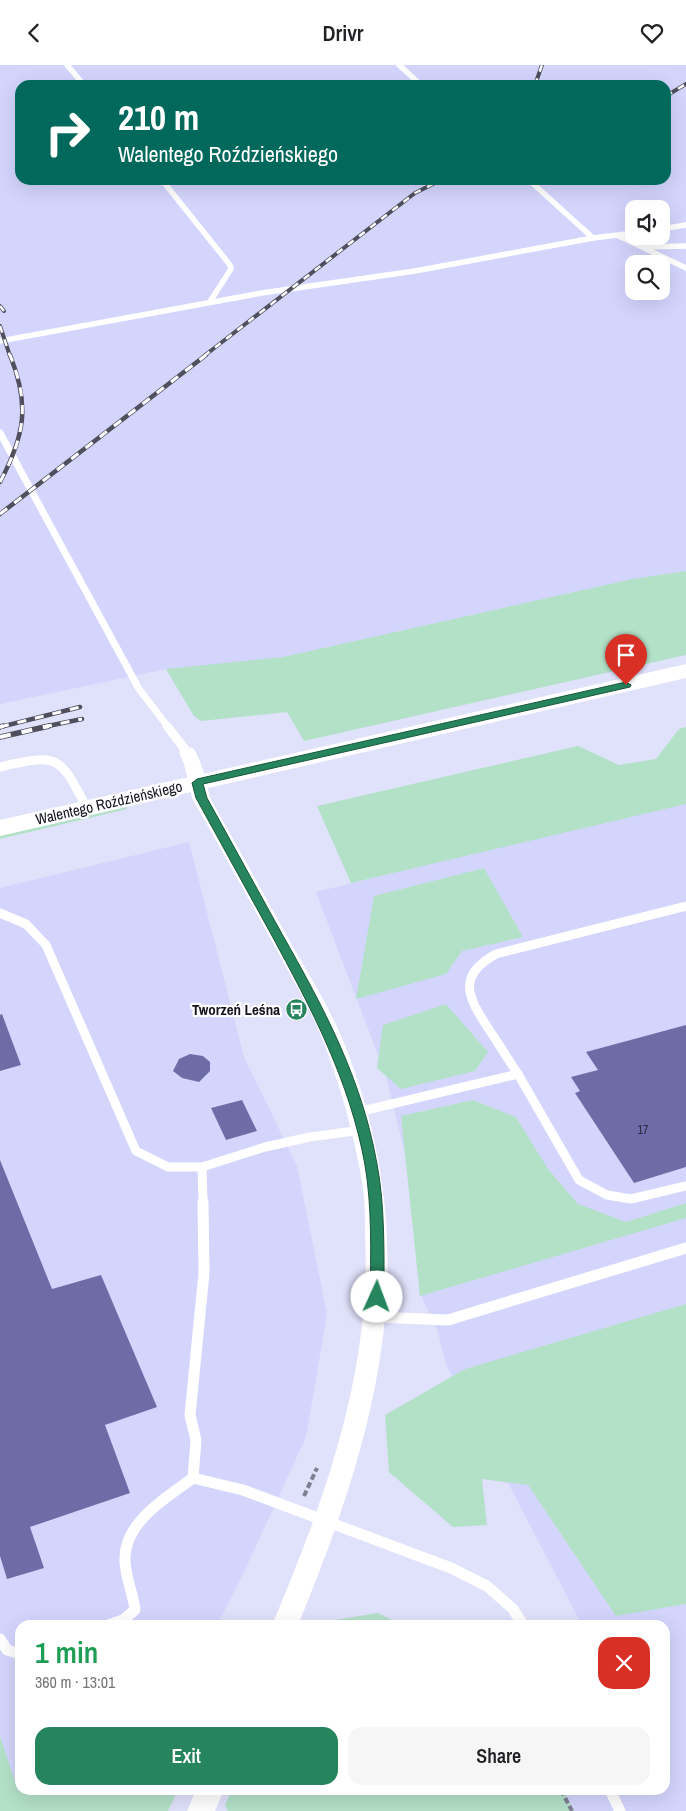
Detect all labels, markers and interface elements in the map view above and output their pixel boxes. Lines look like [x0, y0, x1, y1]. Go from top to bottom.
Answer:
text: Drivr [322, 18, 364, 48]
icon: back [20, 19, 48, 47]
icon: heart [638, 19, 666, 47]
text: 210 m [118, 94, 199, 141]
icon: right [35, 100, 100, 165]
text: Walentego Roździeńskiego [118, 139, 338, 169]
map controls [625, 200, 670, 300]
button: sound [625, 200, 670, 245]
button: search [625, 255, 670, 300]
pin [605, 634, 647, 685]
icon: arrive [612, 641, 640, 669]
street label: Walentego Roździeńskiego [33, 775, 184, 830]
bus stop icon: Tworzeń Leśna [284, 998, 308, 1022]
place label: Tworzeń Leśna [192, 999, 280, 1020]
house number: 17 [638, 1122, 649, 1138]
position arrow [350, 1270, 402, 1322]
text: 1 min [35, 1632, 98, 1672]
button: close [598, 1637, 650, 1689]
text: 360 m · 13:01 [35, 1671, 115, 1693]
button: Exit [35, 1727, 338, 1785]
button: Share [348, 1727, 650, 1785]

